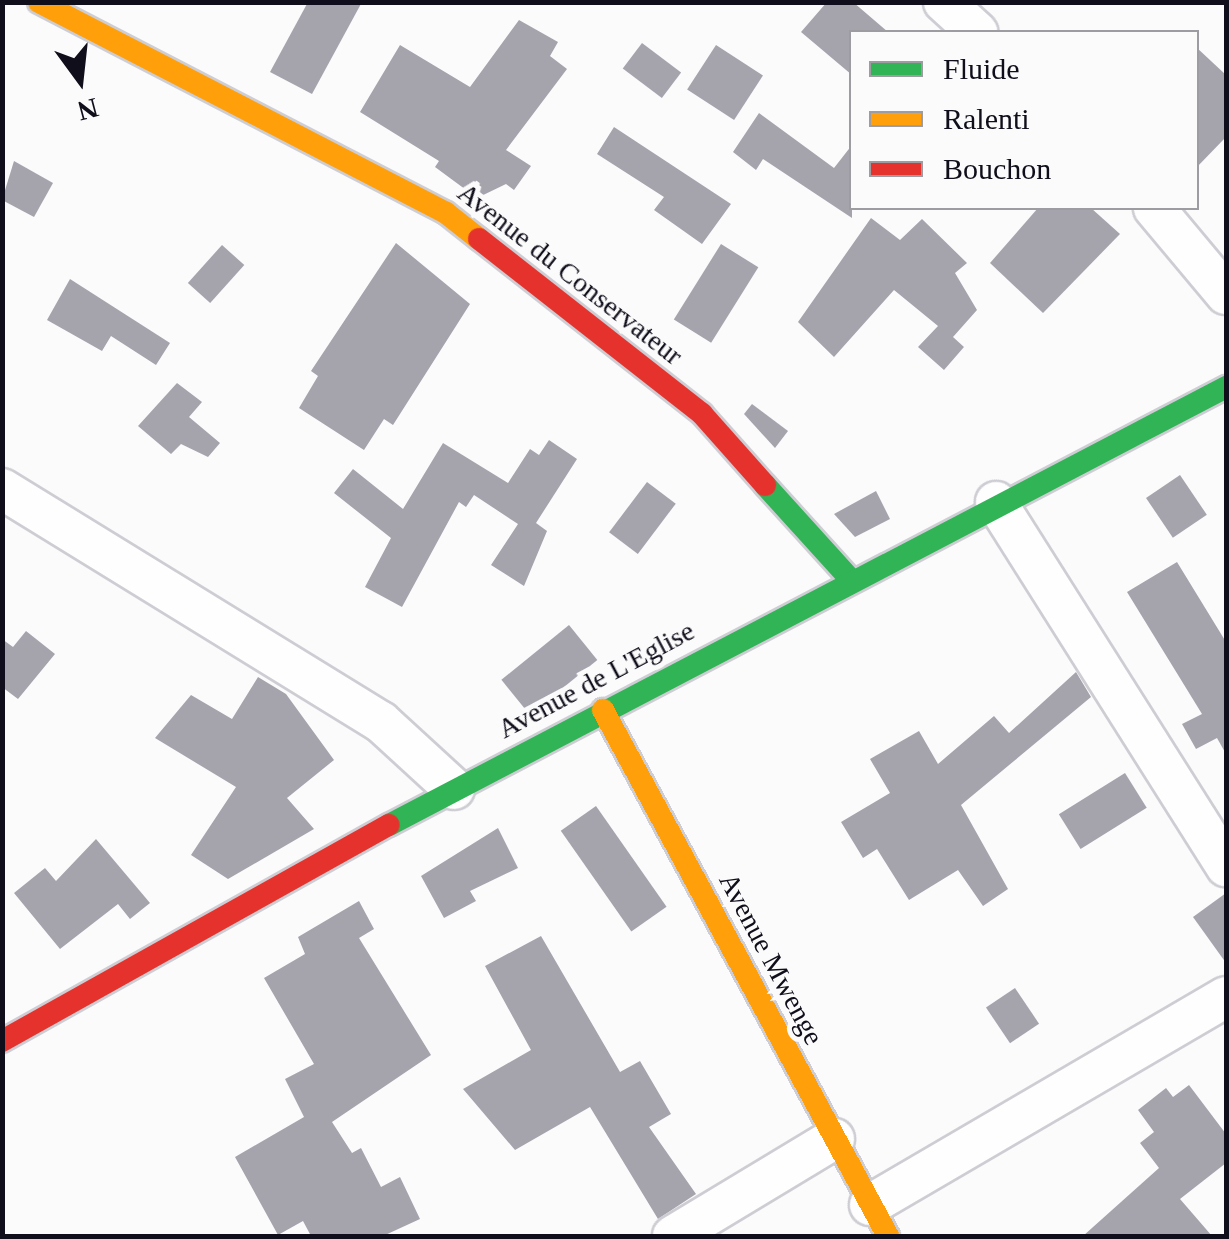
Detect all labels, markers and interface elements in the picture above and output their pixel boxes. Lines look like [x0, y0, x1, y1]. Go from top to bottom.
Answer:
north arrow [30, 30, 130, 130]
legend [849, 30, 1199, 210]
text: Fluide [943, 52, 1020, 85]
text: N [74, 92, 102, 127]
text: Ralenti [943, 102, 1030, 135]
text: Bouchon [943, 152, 1051, 185]
street label: Avenue du Conservateur [451, 176, 689, 372]
street label: Avenue de L'Eglise [492, 614, 700, 746]
street label: Avenue Mwenge [712, 867, 830, 1051]

